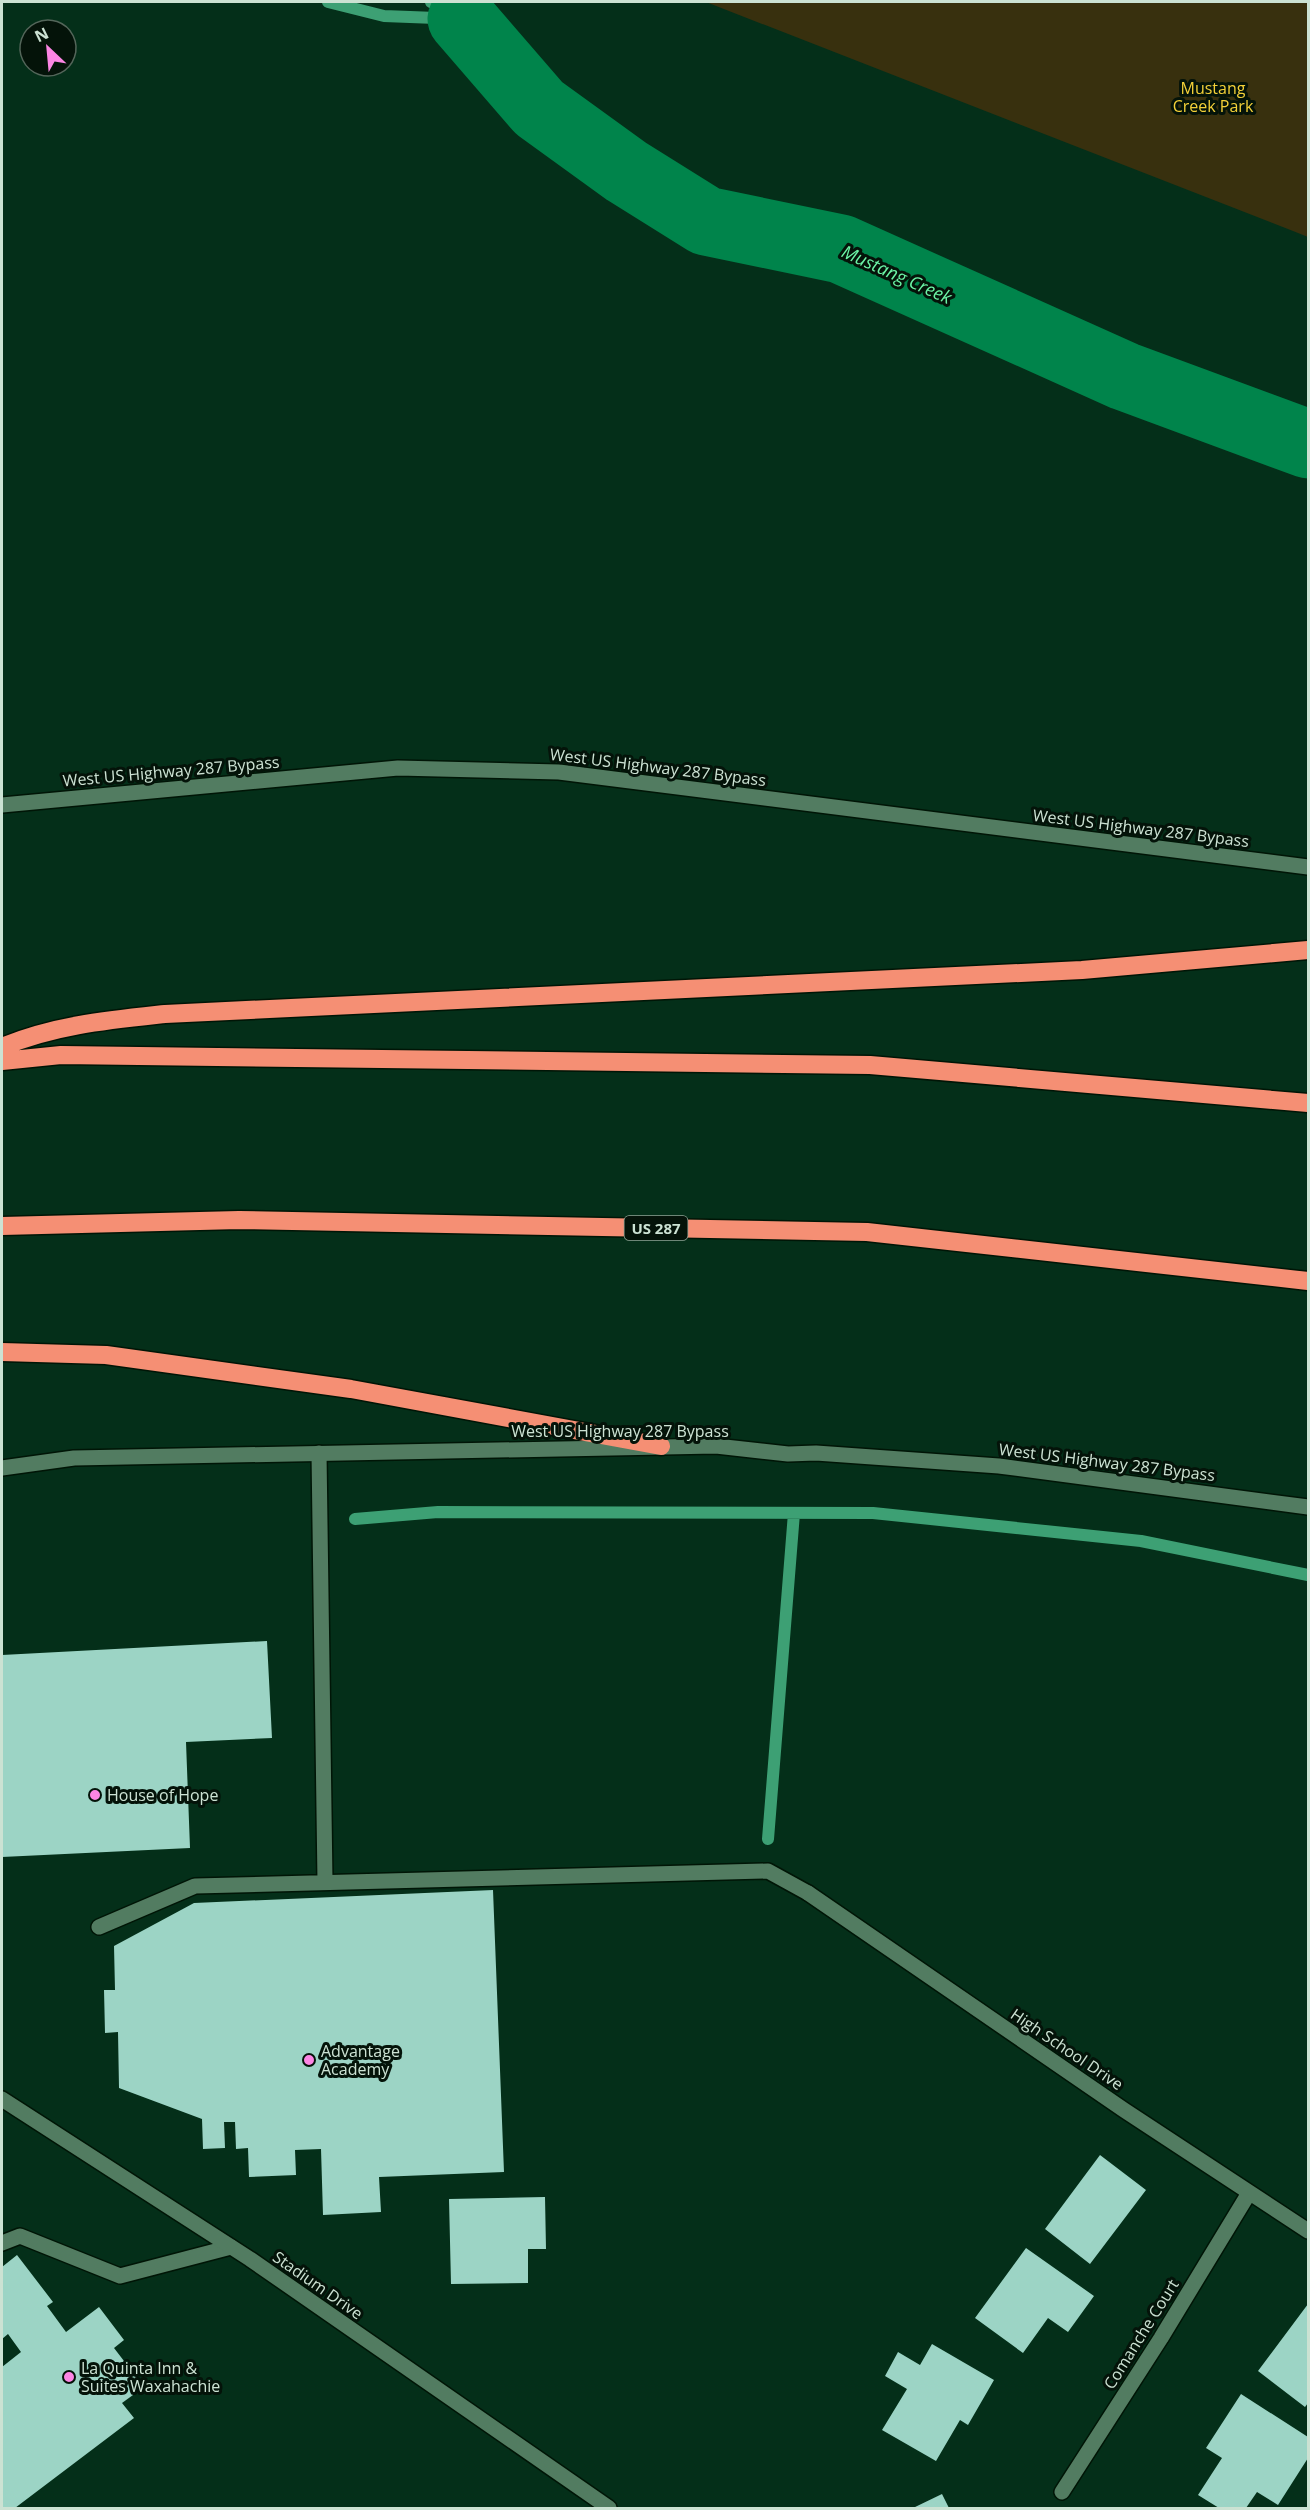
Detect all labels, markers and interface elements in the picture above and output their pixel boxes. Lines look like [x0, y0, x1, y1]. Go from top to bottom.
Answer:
north arrow [18, 18, 78, 78]
text: N [31, 22, 52, 47]
park label: Mustang Creek Park [1173, 77, 1254, 117]
water label: Mustang Creek [838, 239, 957, 309]
street label: West US Highway 287 Bypass [549, 743, 767, 791]
street label: West US Highway 287 Bypass [62, 751, 280, 791]
street label: West US Highway 287 Bypass [1032, 804, 1250, 852]
road number: US 287 [624, 1216, 688, 1240]
street label: West US Highway 287 Bypass [511, 1420, 729, 1442]
street label: West US Highway 287 Bypass [998, 1438, 1216, 1486]
place label: House of Hope [107, 1784, 218, 1806]
marker: House of Hope [88, 1788, 102, 1802]
street label: High School Drive [1006, 2003, 1128, 2095]
place label: Advantage Academy [321, 2040, 400, 2080]
marker: Advantage Academy [302, 2053, 316, 2067]
street label: Stadium Drive [269, 2246, 367, 2324]
street label: Comanche Court [1098, 2275, 1184, 2393]
place label: La Quinta Inn & Suites Waxahachie [81, 2357, 220, 2397]
marker: La Quinta Inn & Suites Waxahachie [62, 2370, 76, 2384]

